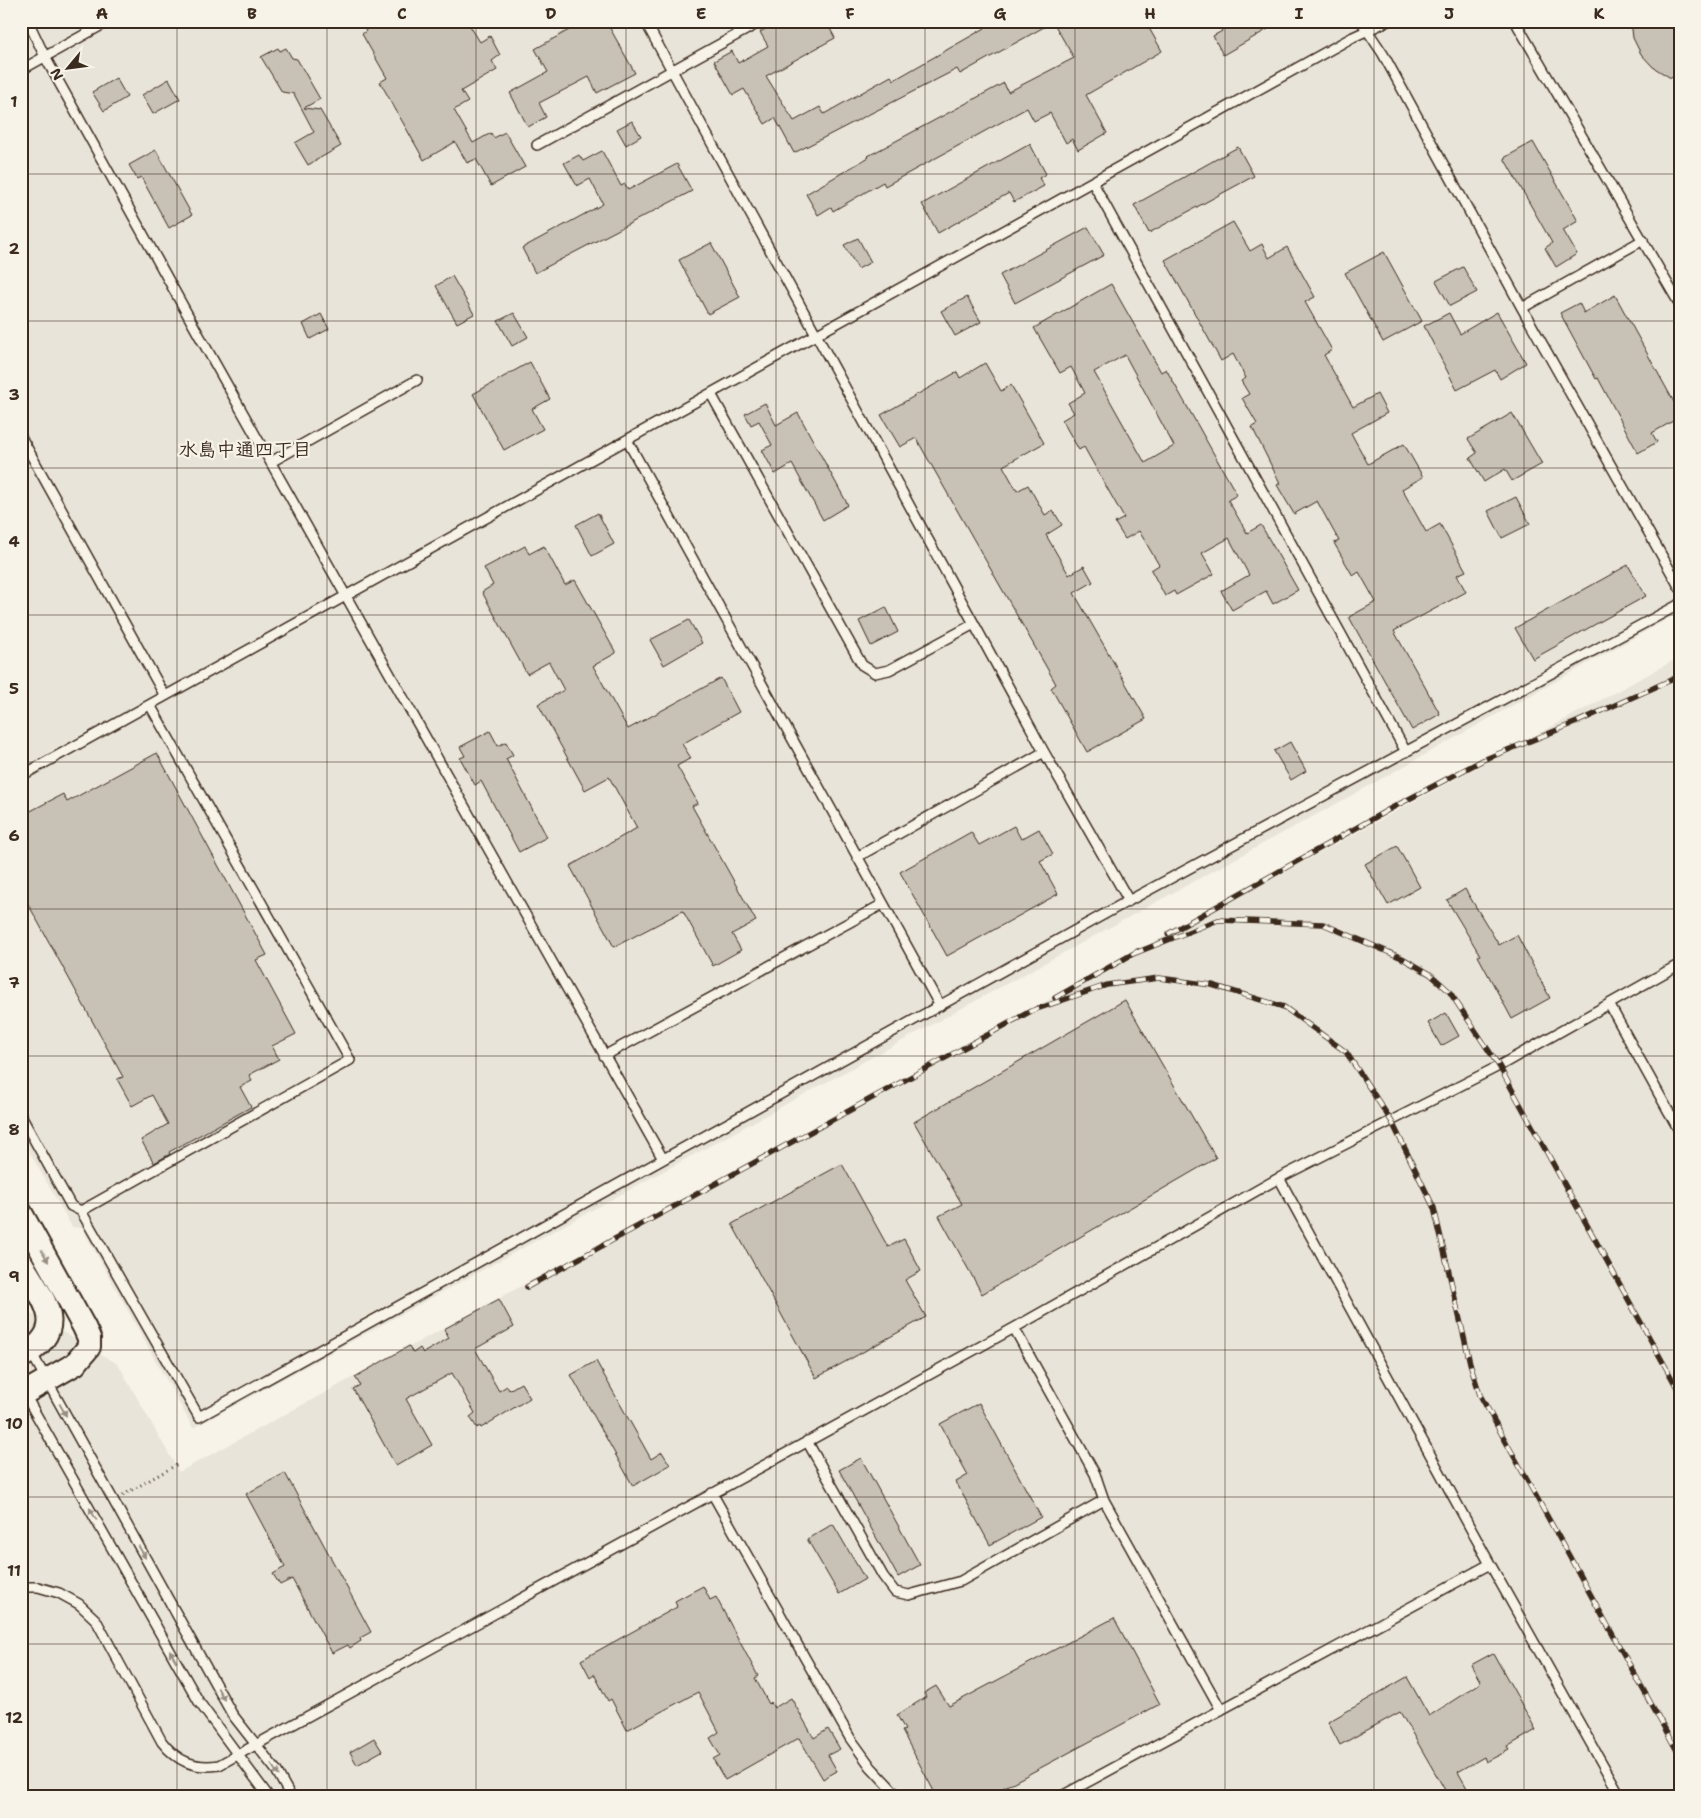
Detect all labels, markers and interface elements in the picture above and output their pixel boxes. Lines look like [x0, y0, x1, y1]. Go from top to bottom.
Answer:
text: A [96, 3, 108, 24]
text: B [247, 3, 257, 24]
text: C [397, 3, 407, 24]
text: D [545, 3, 557, 24]
text: E [696, 3, 706, 24]
text: F [845, 3, 855, 24]
text: G [994, 3, 1007, 24]
text: H [1144, 3, 1156, 24]
text: I [1295, 3, 1304, 24]
text: J [1444, 3, 1454, 24]
text: K [1594, 3, 1605, 24]
north arrow [42, 42, 92, 92]
text: N [46, 65, 67, 84]
text: 1 [10, 91, 18, 112]
text: 2 [8, 238, 20, 259]
text: 3 [8, 384, 20, 405]
district label: 水島中通四丁目 [178, 437, 312, 462]
text: 4 [8, 531, 20, 552]
text: 5 [9, 678, 19, 699]
text: 6 [8, 825, 20, 846]
text: 7 [8, 972, 20, 993]
text: 8 [8, 1119, 20, 1140]
one-way arrow [41, 1248, 49, 1263]
text: 9 [8, 1266, 20, 1287]
one-way arrow [59, 1402, 67, 1417]
text: 10 [5, 1413, 23, 1434]
one-way arrow [89, 1507, 97, 1522]
one-way arrow [138, 1544, 146, 1559]
text: 11 [7, 1560, 21, 1581]
one-way arrow [169, 1648, 177, 1663]
one-way arrow [217, 1686, 225, 1701]
text: 12 [5, 1707, 23, 1728]
one-way arrow [270, 1763, 280, 1777]

